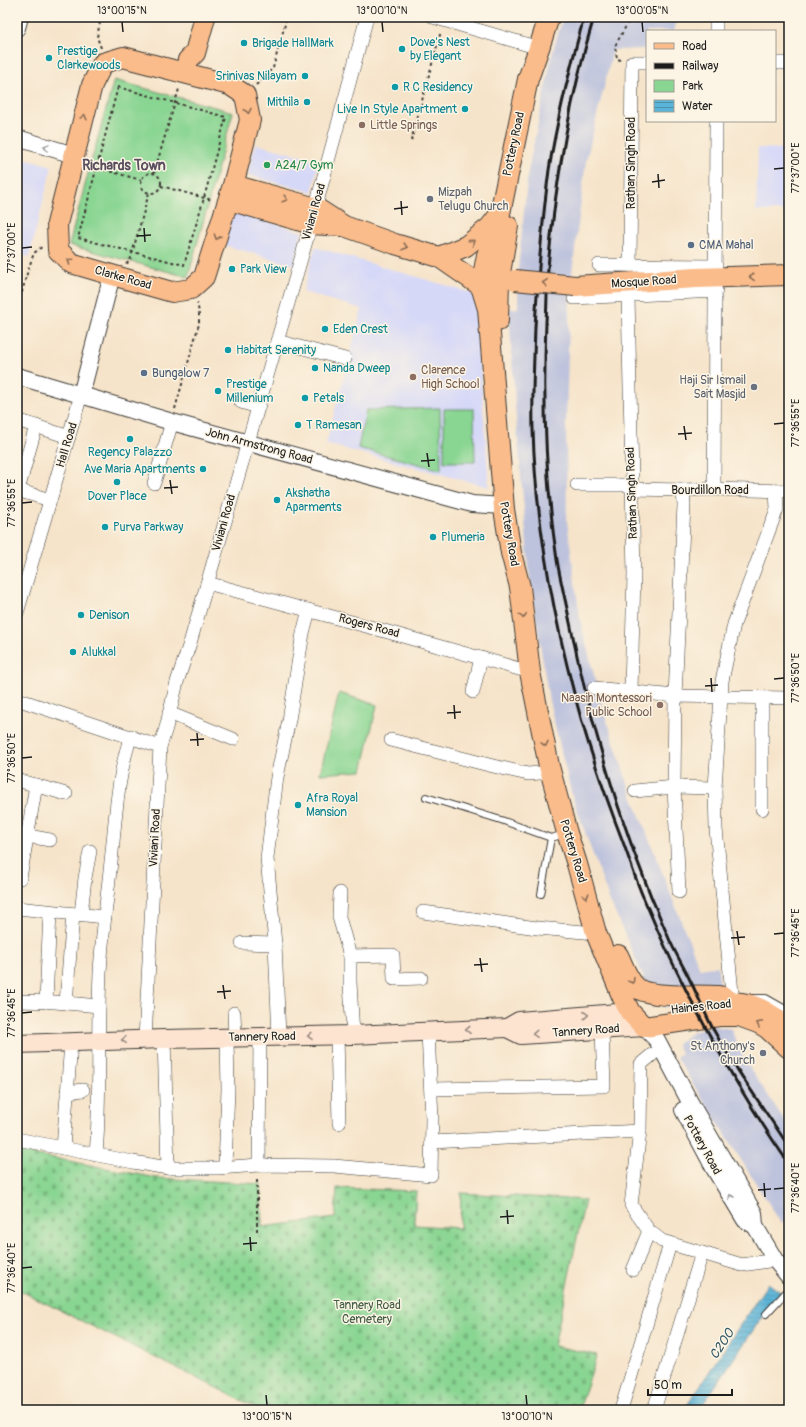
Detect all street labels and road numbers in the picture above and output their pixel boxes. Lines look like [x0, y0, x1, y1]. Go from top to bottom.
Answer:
street label: Pottery Road [500, 110, 528, 178]
street label: Rathan Singh Road [624, 117, 639, 209]
street label: Viviani Road [299, 182, 329, 242]
street label: Clarke Road [93, 263, 153, 293]
street label: Mosque Road [611, 272, 677, 292]
street label: Hall Road [53, 421, 81, 469]
street label: John Armstrong Road [204, 424, 314, 468]
street label: Rathan Singh Road [623, 447, 641, 539]
street label: Bourdillon Road [671, 483, 749, 498]
street label: Viviani Road [209, 493, 239, 553]
street label: Pottery Road [496, 500, 522, 568]
street label: Rogers Road [337, 611, 401, 641]
street label: Viviani Road [146, 808, 164, 868]
street label: Pottery Road [556, 817, 590, 885]
street label: Haines Road [670, 996, 732, 1018]
street label: Tannery Road [552, 1021, 620, 1041]
street label: Tannery Road [228, 1029, 296, 1045]
street label: Pottery Road [680, 1113, 724, 1177]

